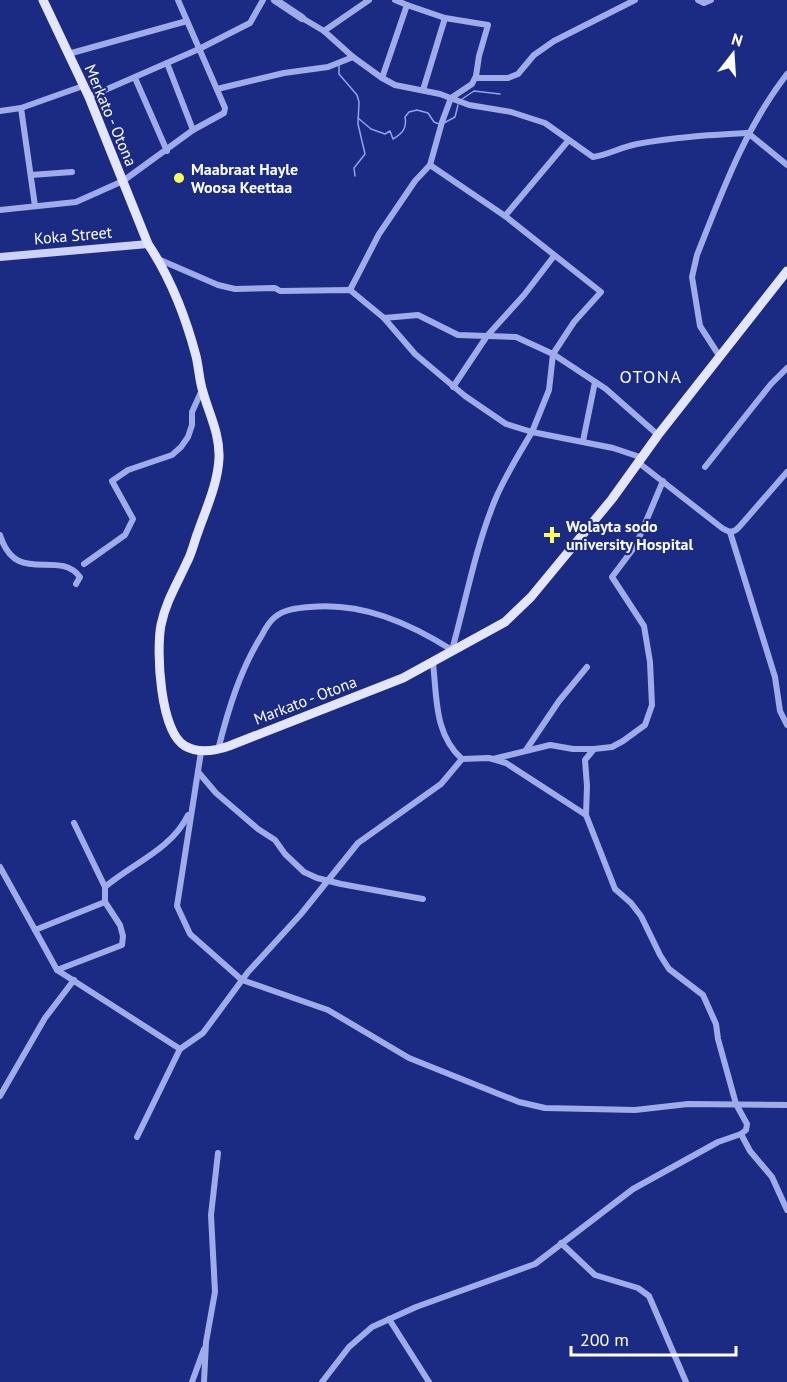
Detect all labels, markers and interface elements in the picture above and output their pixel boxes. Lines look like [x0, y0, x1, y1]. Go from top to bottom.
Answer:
north arrow [703, 24, 763, 84]
text: N [729, 29, 745, 51]
street label: Merkato - Otona [81, 61, 141, 169]
place label: Maabraat Hayle Woosa Keettaa [191, 159, 298, 197]
marker: Maabraat Hayle Woosa Keettaa [172, 171, 186, 185]
street label: Koka Street [33, 222, 113, 248]
district label: OTONA [619, 365, 683, 388]
place label: Wolayta sodo university Hospital [566, 516, 694, 554]
marker: Wolayta sodo university Hospital [543, 526, 561, 544]
street label: Markato - Otona [251, 671, 359, 729]
scale bar [571, 1319, 736, 1357]
text: 200 m [580, 1328, 629, 1351]

